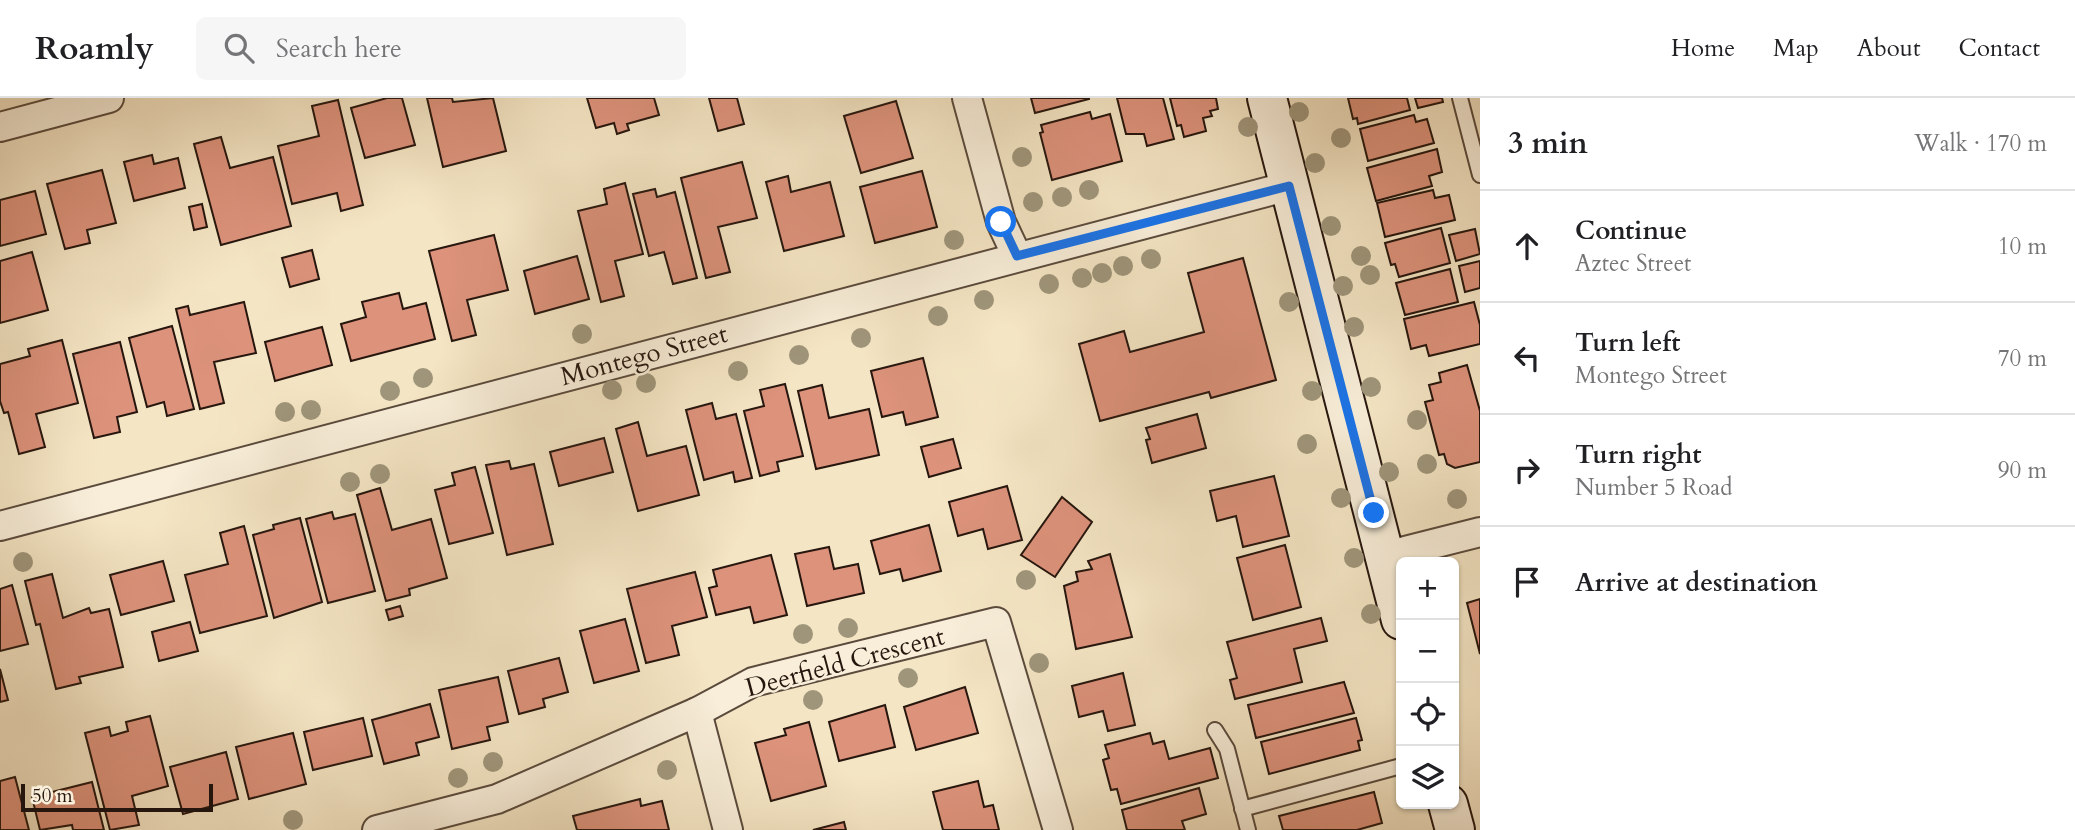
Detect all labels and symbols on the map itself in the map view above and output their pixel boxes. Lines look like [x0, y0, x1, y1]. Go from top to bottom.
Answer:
route start [985, 206, 1016, 237]
street label: Montego Street [557, 316, 731, 394]
route end [1358, 497, 1389, 528]
street label: Deerfield Crescent [742, 619, 948, 705]
scale bar [21, 781, 214, 813]

